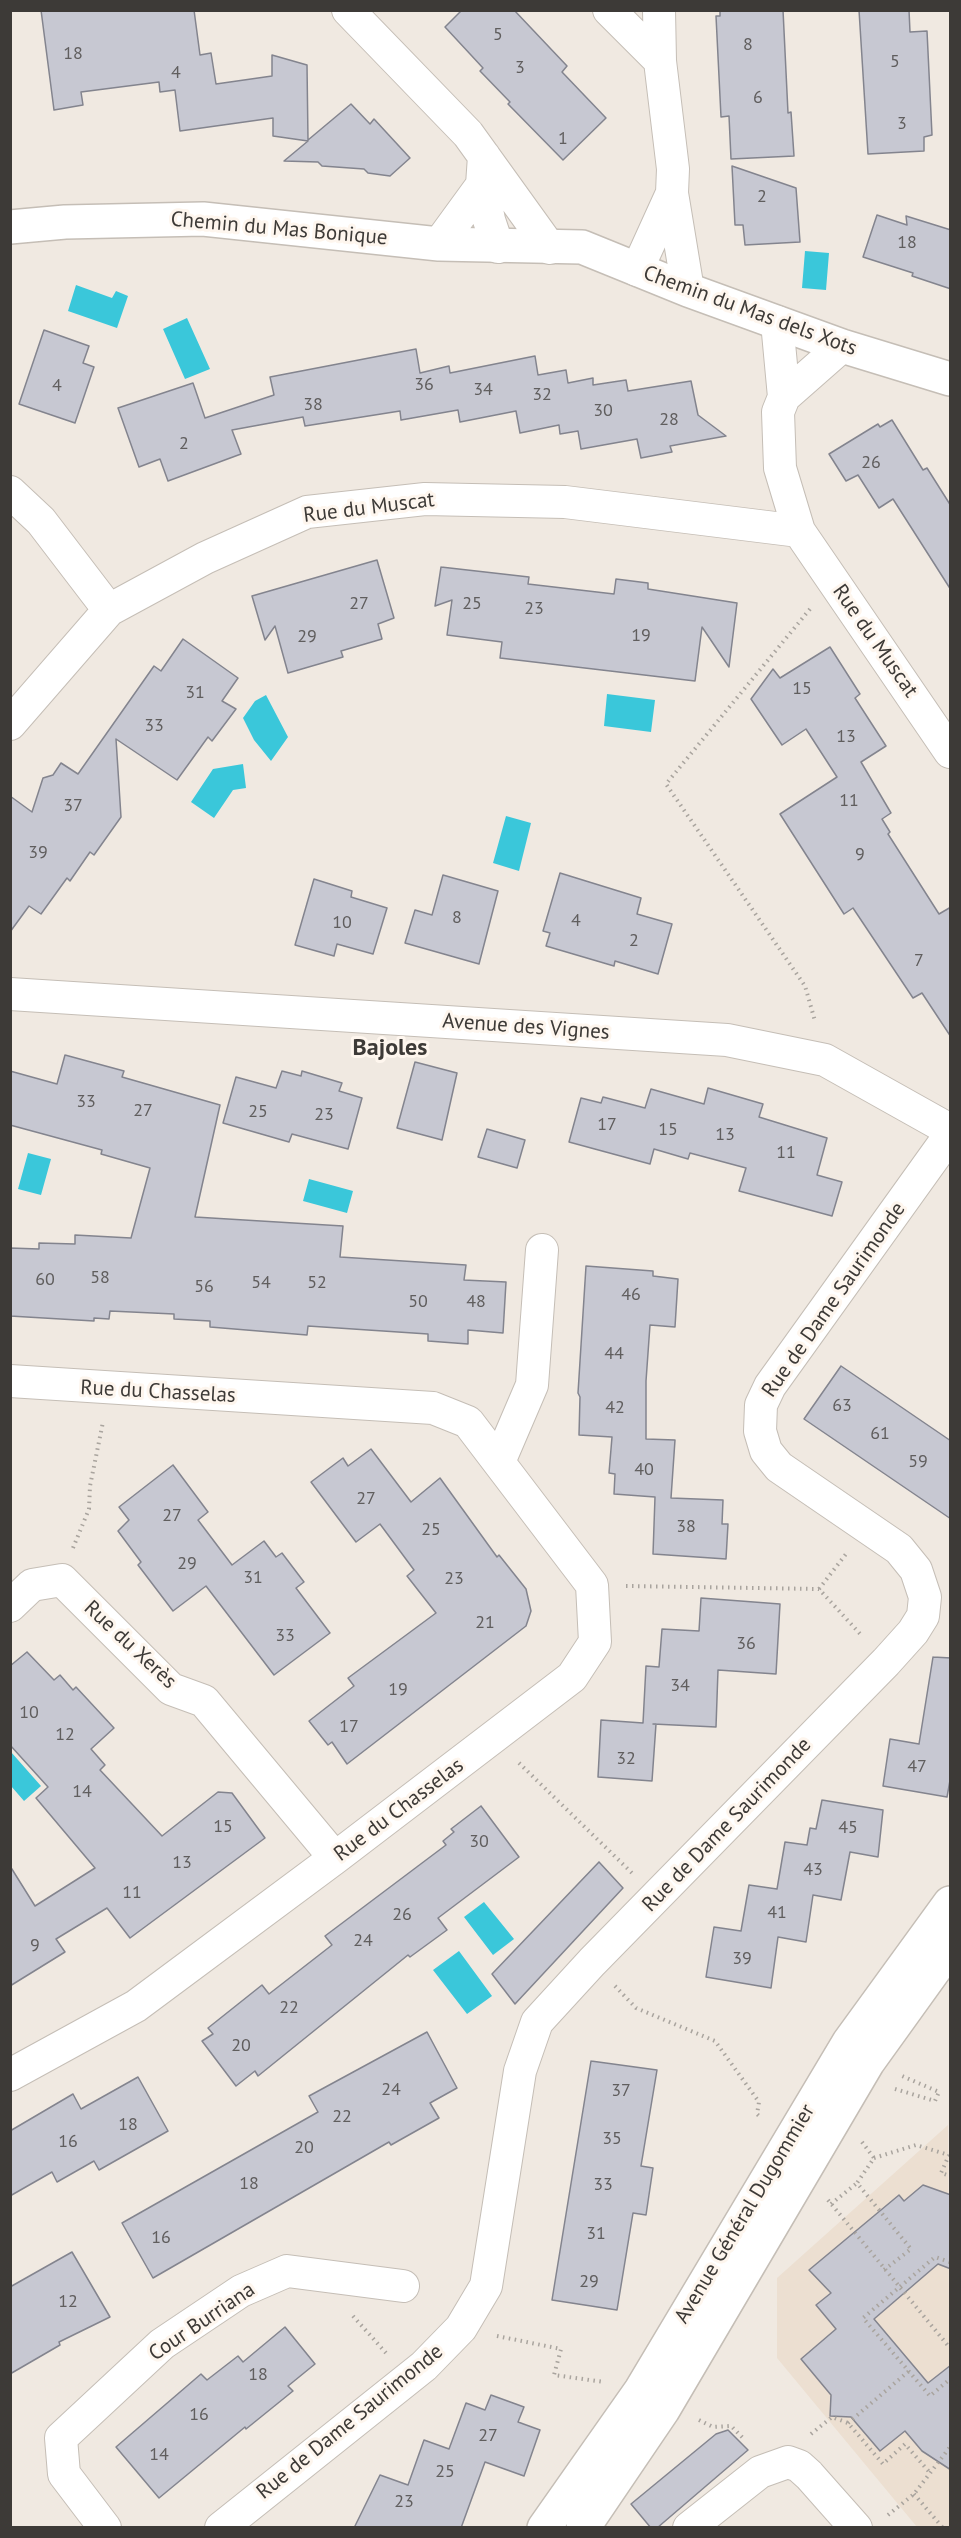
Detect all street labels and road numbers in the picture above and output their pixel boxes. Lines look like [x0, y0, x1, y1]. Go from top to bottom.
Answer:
street label: Chemin du Mas Bonique [170, 207, 388, 251]
street label: Chemin du Mas dels Xots [640, 261, 860, 361]
street label: Rue du Muscat [302, 487, 436, 529]
street label: Rue du Muscat [827, 580, 923, 702]
street label: Avenue des Vignes [442, 1009, 610, 1045]
street label: Rue de Dame Saurimonde [757, 1198, 911, 1402]
street label: Rue du Chasselas [80, 1375, 236, 1409]
street label: Rue du Xerès [78, 1596, 182, 1694]
street label: Rue de Dame Saurimonde [637, 1733, 817, 1917]
street label: Rue du Chasselas [329, 1753, 469, 1867]
street label: Avenue Général Dugommier [669, 2100, 821, 2328]
street label: Cour Burriana [144, 2277, 260, 2367]
street label: Rue de Dame Saurimonde [252, 2339, 448, 2505]

